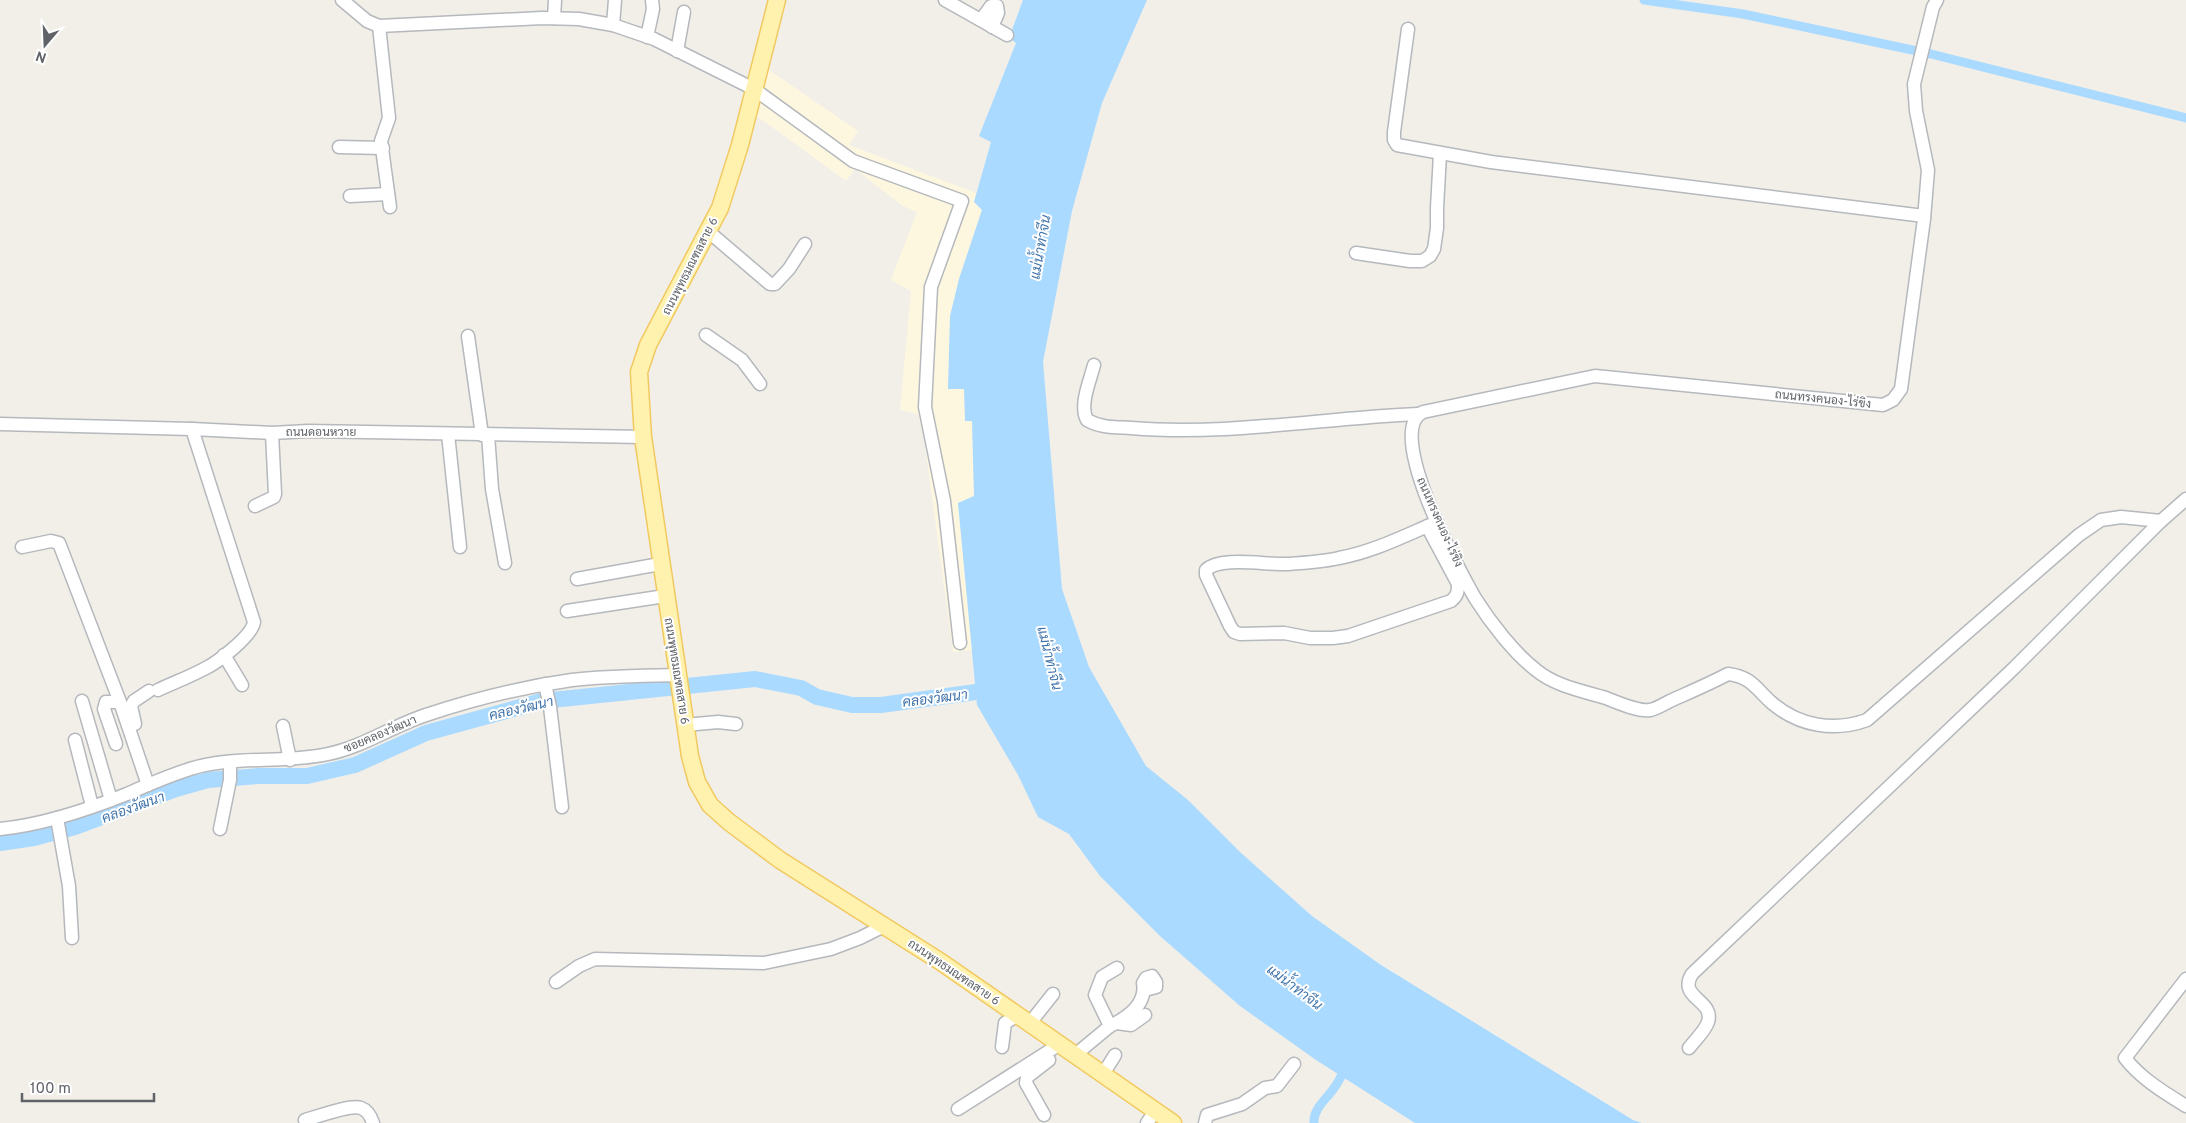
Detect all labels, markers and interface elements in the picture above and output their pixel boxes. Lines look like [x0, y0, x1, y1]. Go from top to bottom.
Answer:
north arrow [20, 20, 70, 70]
text: N [34, 46, 49, 66]
water label: แม่น้ำท่าจีน [1023, 213, 1056, 281]
street label: ถนนพุทธมณฑลสาย 6 [659, 215, 722, 318]
street label: ถนนทรงคนอง-ไร่ขิง [1774, 386, 1872, 413]
street label: ถนนดอนหวาย [286, 425, 356, 441]
street label: ถนนทรงคนอง-ไร่ขิง [1412, 475, 1467, 570]
street label: ถนนพุทธมณฑลสาย 6 [660, 617, 692, 726]
water label: แม่น้ำท่าจีน [1032, 624, 1070, 692]
water label: คลองวัฒนา [902, 687, 969, 712]
water label: คลองวัฒนา [487, 694, 555, 725]
street label: ซอยคลองวัฒนา [342, 712, 419, 757]
water label: คลองวัฒนา [100, 789, 167, 828]
street label: ถนนพุทธมณฑลสาย 6 [904, 936, 1003, 1010]
water label: แม่น้ำท่าจีน [1263, 958, 1328, 1015]
scale bar [22, 1070, 155, 1102]
text: 100 m [30, 1080, 71, 1099]

